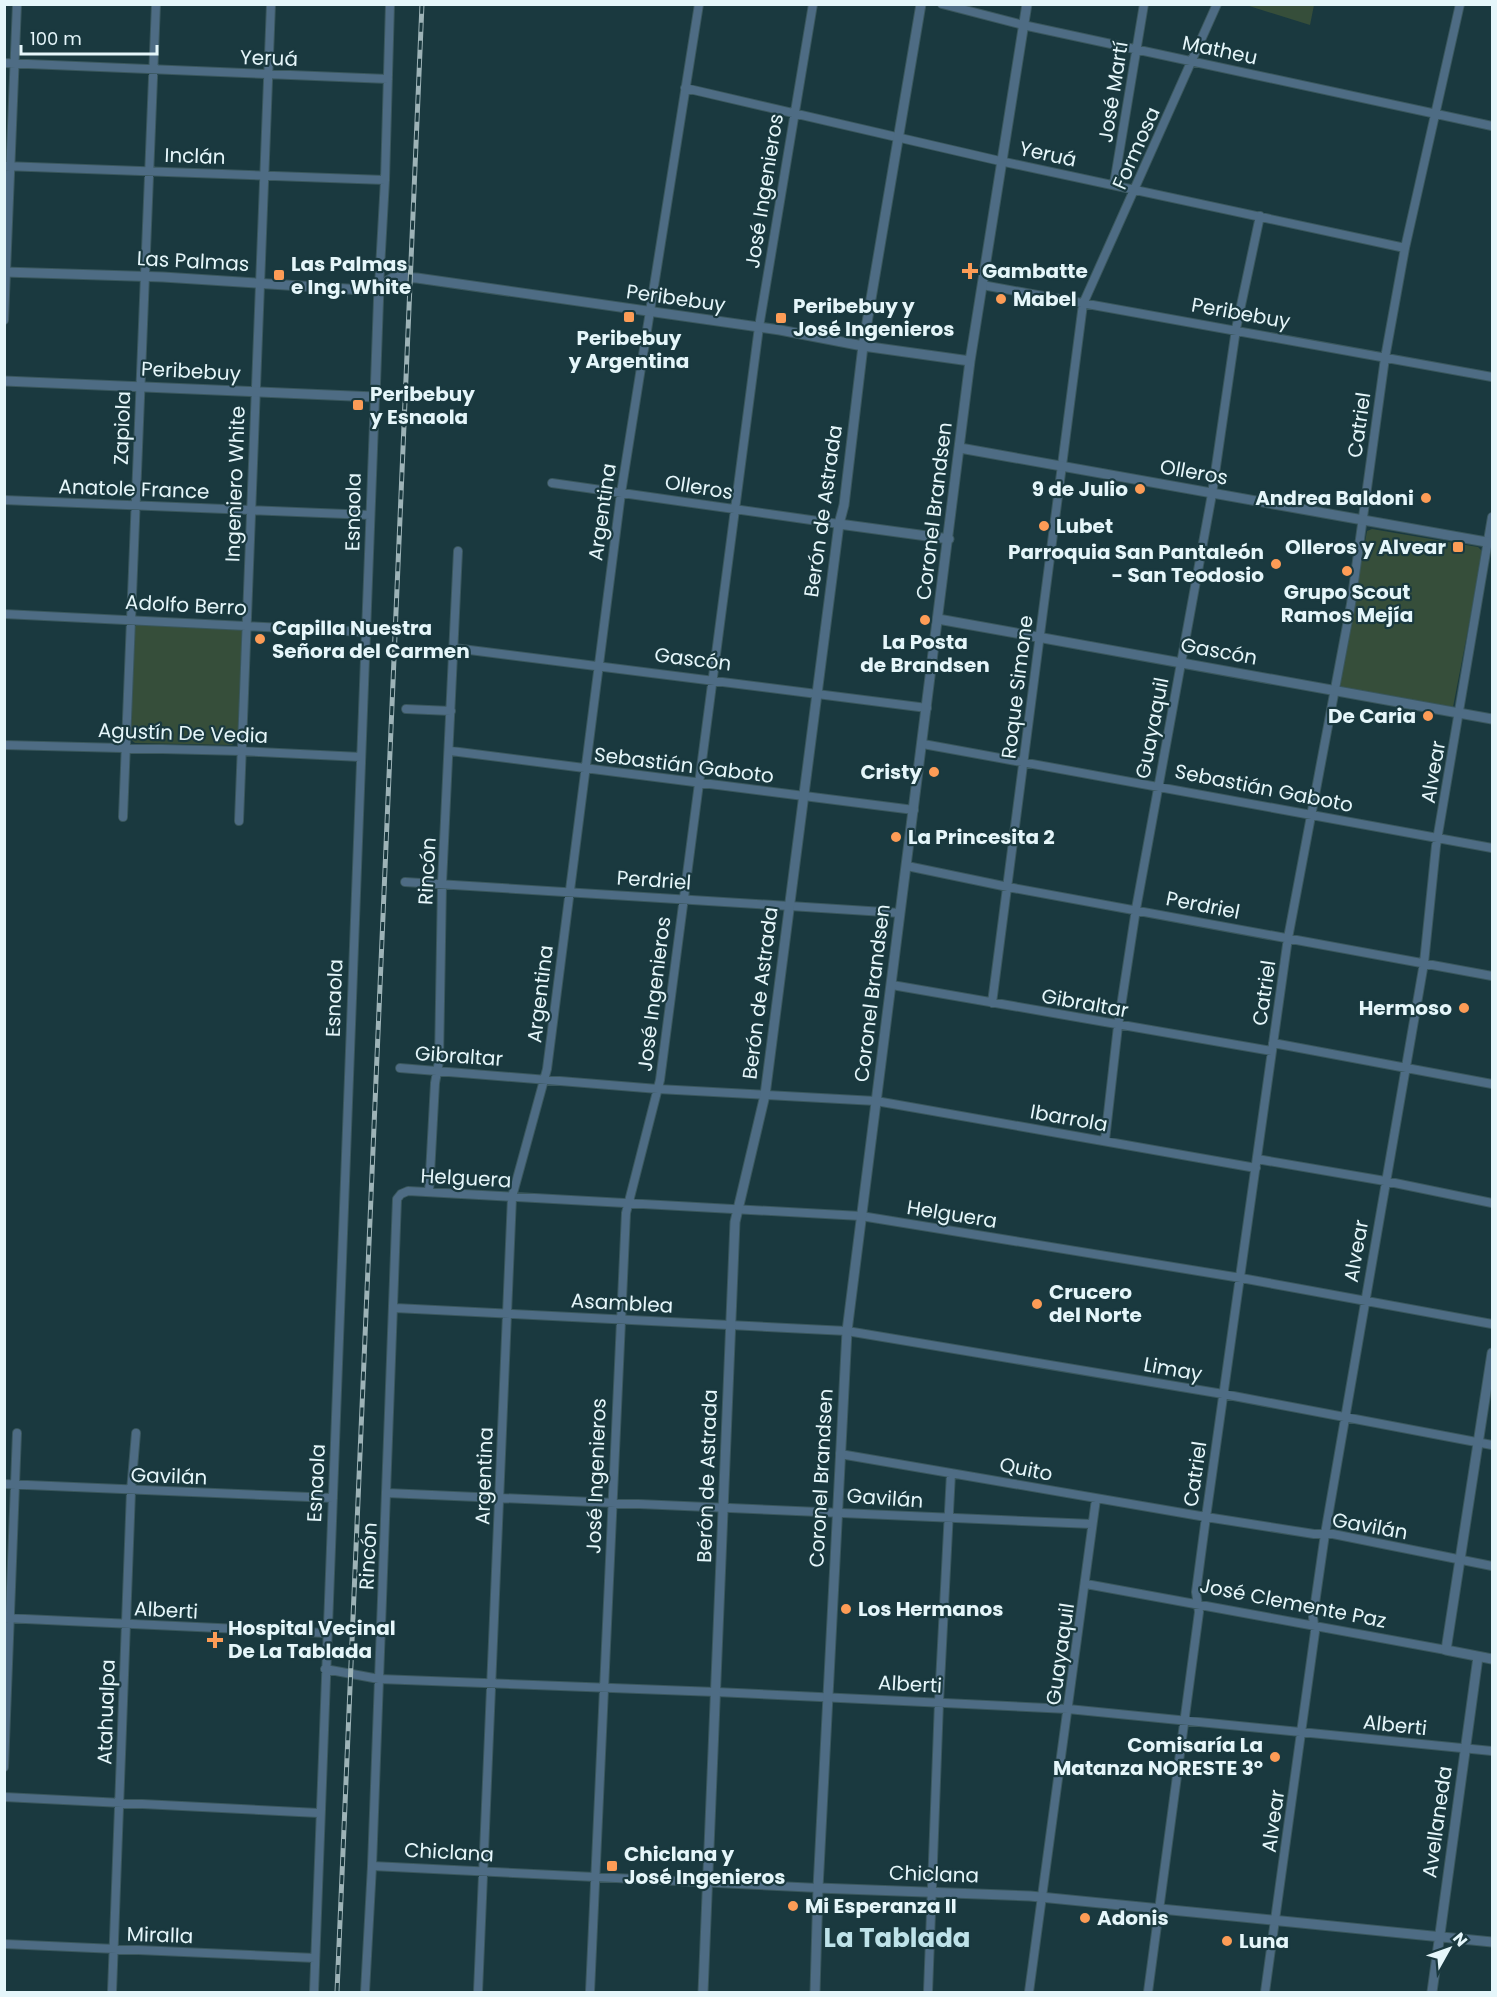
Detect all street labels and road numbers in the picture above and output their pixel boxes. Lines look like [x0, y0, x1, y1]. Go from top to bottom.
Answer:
street label: Matheu [1180, 28, 1260, 72]
street label: José Martí [1091, 39, 1135, 145]
street label: Yeruá [240, 43, 298, 73]
street label: Formosa [1105, 102, 1167, 194]
street label: José Ingenieros [738, 112, 790, 270]
street label: Yeruá [1017, 134, 1079, 174]
street label: Inclán [164, 141, 226, 171]
street label: Las Palmas [136, 244, 250, 278]
street label: Peribebuy [625, 277, 727, 319]
street label: Peribebuy [1189, 291, 1293, 335]
street label: Peribebuy [140, 354, 242, 388]
street label: Catriel [1341, 390, 1377, 460]
street label: Zapiola [107, 391, 137, 465]
street label: Ingeniero White [218, 405, 252, 563]
street label: Coronel Brandsen [909, 420, 959, 602]
street label: Berón de Astrada [797, 423, 849, 599]
street label: Olleros [1158, 452, 1230, 492]
street label: Argentina [581, 461, 623, 563]
street label: Olleros [663, 468, 735, 506]
street label: Anatole France [58, 472, 210, 506]
street label: Esnaola [338, 473, 368, 551]
street label: Adolfo Berro [124, 588, 248, 622]
street label: Roque Simone [994, 614, 1040, 760]
street label: Gascón [1179, 631, 1259, 671]
street label: Gascón [653, 640, 733, 678]
street label: Guayaquil [1128, 675, 1176, 781]
street label: Agustín De Vedia [97, 716, 269, 750]
street label: Alvear [1414, 739, 1452, 805]
street label: Sebastián Gaboto [592, 740, 776, 790]
street label: Sebastián Gaboto [1173, 757, 1355, 819]
street label: Rincón [411, 837, 443, 905]
street label: Perdriel [616, 863, 692, 897]
street label: Perdriel [1164, 884, 1242, 926]
street label: Coronel Brandsen [847, 902, 897, 1084]
street label: Berón de Astrada [736, 905, 784, 1081]
street label: José Ingenieros [631, 915, 677, 1073]
street label: Argentina [520, 944, 560, 1044]
street label: Esnaola [319, 958, 349, 1038]
street label: Catriel [1246, 958, 1282, 1028]
street label: Gibraltar [1039, 982, 1131, 1024]
street label: Gibraltar [414, 1039, 504, 1073]
street label: Ibarrola [1028, 1097, 1110, 1139]
street label: Helguera [420, 1162, 512, 1194]
street label: Helguera [905, 1193, 999, 1235]
street label: Alvear [1337, 1218, 1375, 1284]
street label: Asamblea [570, 1286, 674, 1320]
street label: Limay [1142, 1350, 1204, 1388]
street label: Coronel Brandsen [802, 1388, 840, 1568]
street label: Berón de Astrada [690, 1389, 724, 1563]
street label: José Ingenieros [579, 1398, 613, 1554]
street label: Argentina [468, 1426, 500, 1526]
street label: Catriel [1177, 1439, 1213, 1509]
street label: Esnaola [300, 1443, 332, 1523]
street label: Quito [997, 1450, 1055, 1488]
street label: Gavilán [130, 1461, 208, 1491]
street label: Gavilán [846, 1481, 924, 1515]
street label: Gavilán [1330, 1506, 1410, 1546]
street label: Rincón [352, 1522, 384, 1590]
street label: José Clemente Paz [1197, 1571, 1389, 1635]
street label: Alberti [133, 1594, 199, 1626]
street label: Guayaquil [1039, 1601, 1081, 1707]
street label: Atahualpa [90, 1659, 122, 1765]
street label: Alberti [877, 1668, 943, 1700]
street label: Alberti [1362, 1708, 1428, 1742]
street label: Avellaneda [1415, 1764, 1459, 1880]
street label: Alvear [1255, 1788, 1291, 1854]
street label: Chiclana [403, 1836, 495, 1868]
street label: Chiclana [889, 1858, 979, 1890]
street label: Miralla [126, 1920, 194, 1950]

